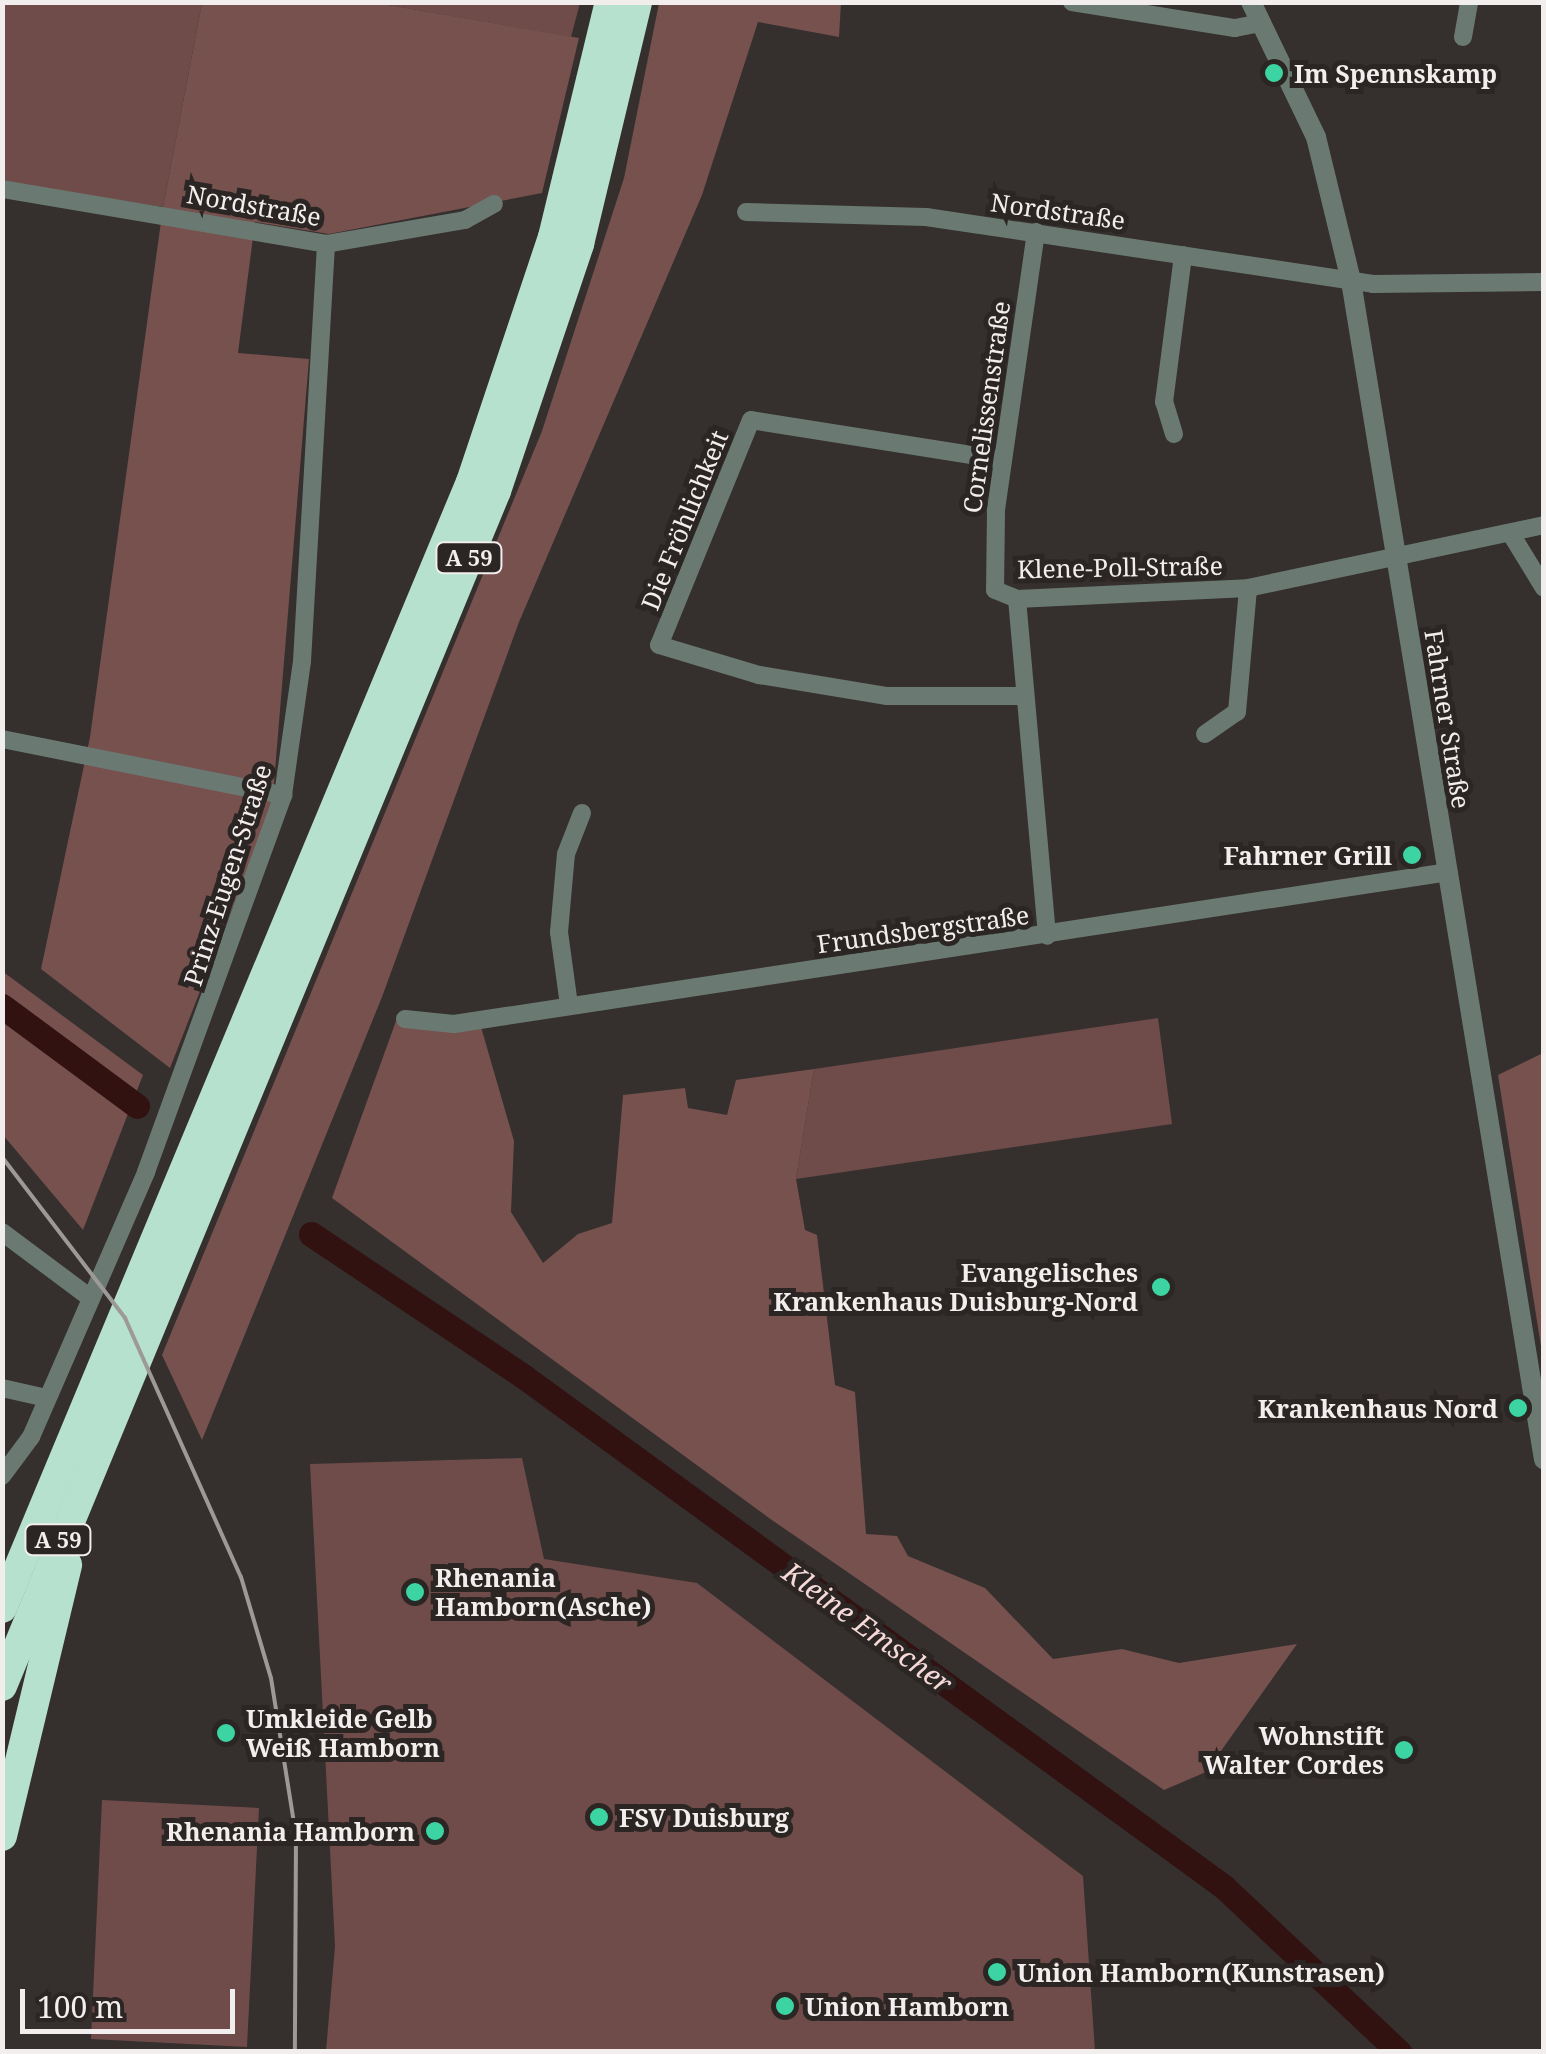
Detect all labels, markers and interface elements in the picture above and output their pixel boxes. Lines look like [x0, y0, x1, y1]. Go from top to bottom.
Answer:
place label: Im Spennskamp [1294, 58, 1497, 88]
marker: Im Spennskamp [1263, 62, 1285, 84]
street label: Nordstraße [185, 178, 323, 232]
street label: Nordstraße [989, 187, 1127, 235]
street label: Cornelissenstraße [956, 299, 1016, 515]
street label: Die Fröhlichkeit [634, 426, 734, 614]
road number: A 59 [434, 541, 504, 575]
street label: Klene-Poll-Straße [1017, 550, 1223, 584]
street label: Fahrner Straße [1419, 627, 1477, 811]
street label: Prinz-Eugen-Straße [177, 761, 277, 989]
place label: Fahrner Grill [1223, 840, 1392, 870]
marker: Fahrner Grill [1401, 844, 1423, 866]
street label: Frundsbergstraße [815, 899, 1031, 959]
place label: Evangelisches Krankenhaus Duisburg-Nord [773, 1258, 1138, 1317]
marker: Evangelisches Krankenhaus Duisburg-Nord [1148, 1274, 1174, 1300]
place label: Krankenhaus Nord [1258, 1393, 1498, 1423]
marker: Krankenhaus Nord [1507, 1397, 1529, 1419]
road number: A 59 [23, 1523, 93, 1557]
water label: Kleine Emscher [777, 1554, 959, 1700]
place label: Rhenania Hamborn(Asche) [435, 1563, 651, 1622]
marker: Rhenania Hamborn(Asche) [404, 1581, 426, 1603]
place label: Umkleide Gelb Weiß Hamborn [246, 1704, 440, 1763]
place label: Wohnstift Walter Cordes [1203, 1721, 1384, 1780]
marker: Umkleide Gelb Weiß Hamborn [215, 1722, 237, 1744]
marker: Wohnstift Walter Cordes [1393, 1739, 1415, 1761]
place label: FSV Duisburg [619, 1802, 789, 1832]
marker: FSV Duisburg [588, 1806, 610, 1828]
place label: Rhenania Hamborn [166, 1816, 415, 1846]
marker: Rhenania Hamborn [424, 1820, 446, 1842]
place label: Union Hamborn(Kunstrasen) [1017, 1957, 1385, 1987]
marker: Union Hamborn(Kunstrasen) [986, 1961, 1008, 1983]
scale bar [25, 1969, 240, 2031]
text: 100 m [37, 1986, 123, 2027]
place label: Union Hamborn [805, 1991, 1009, 2021]
marker: Union Hamborn [774, 1995, 796, 2017]

